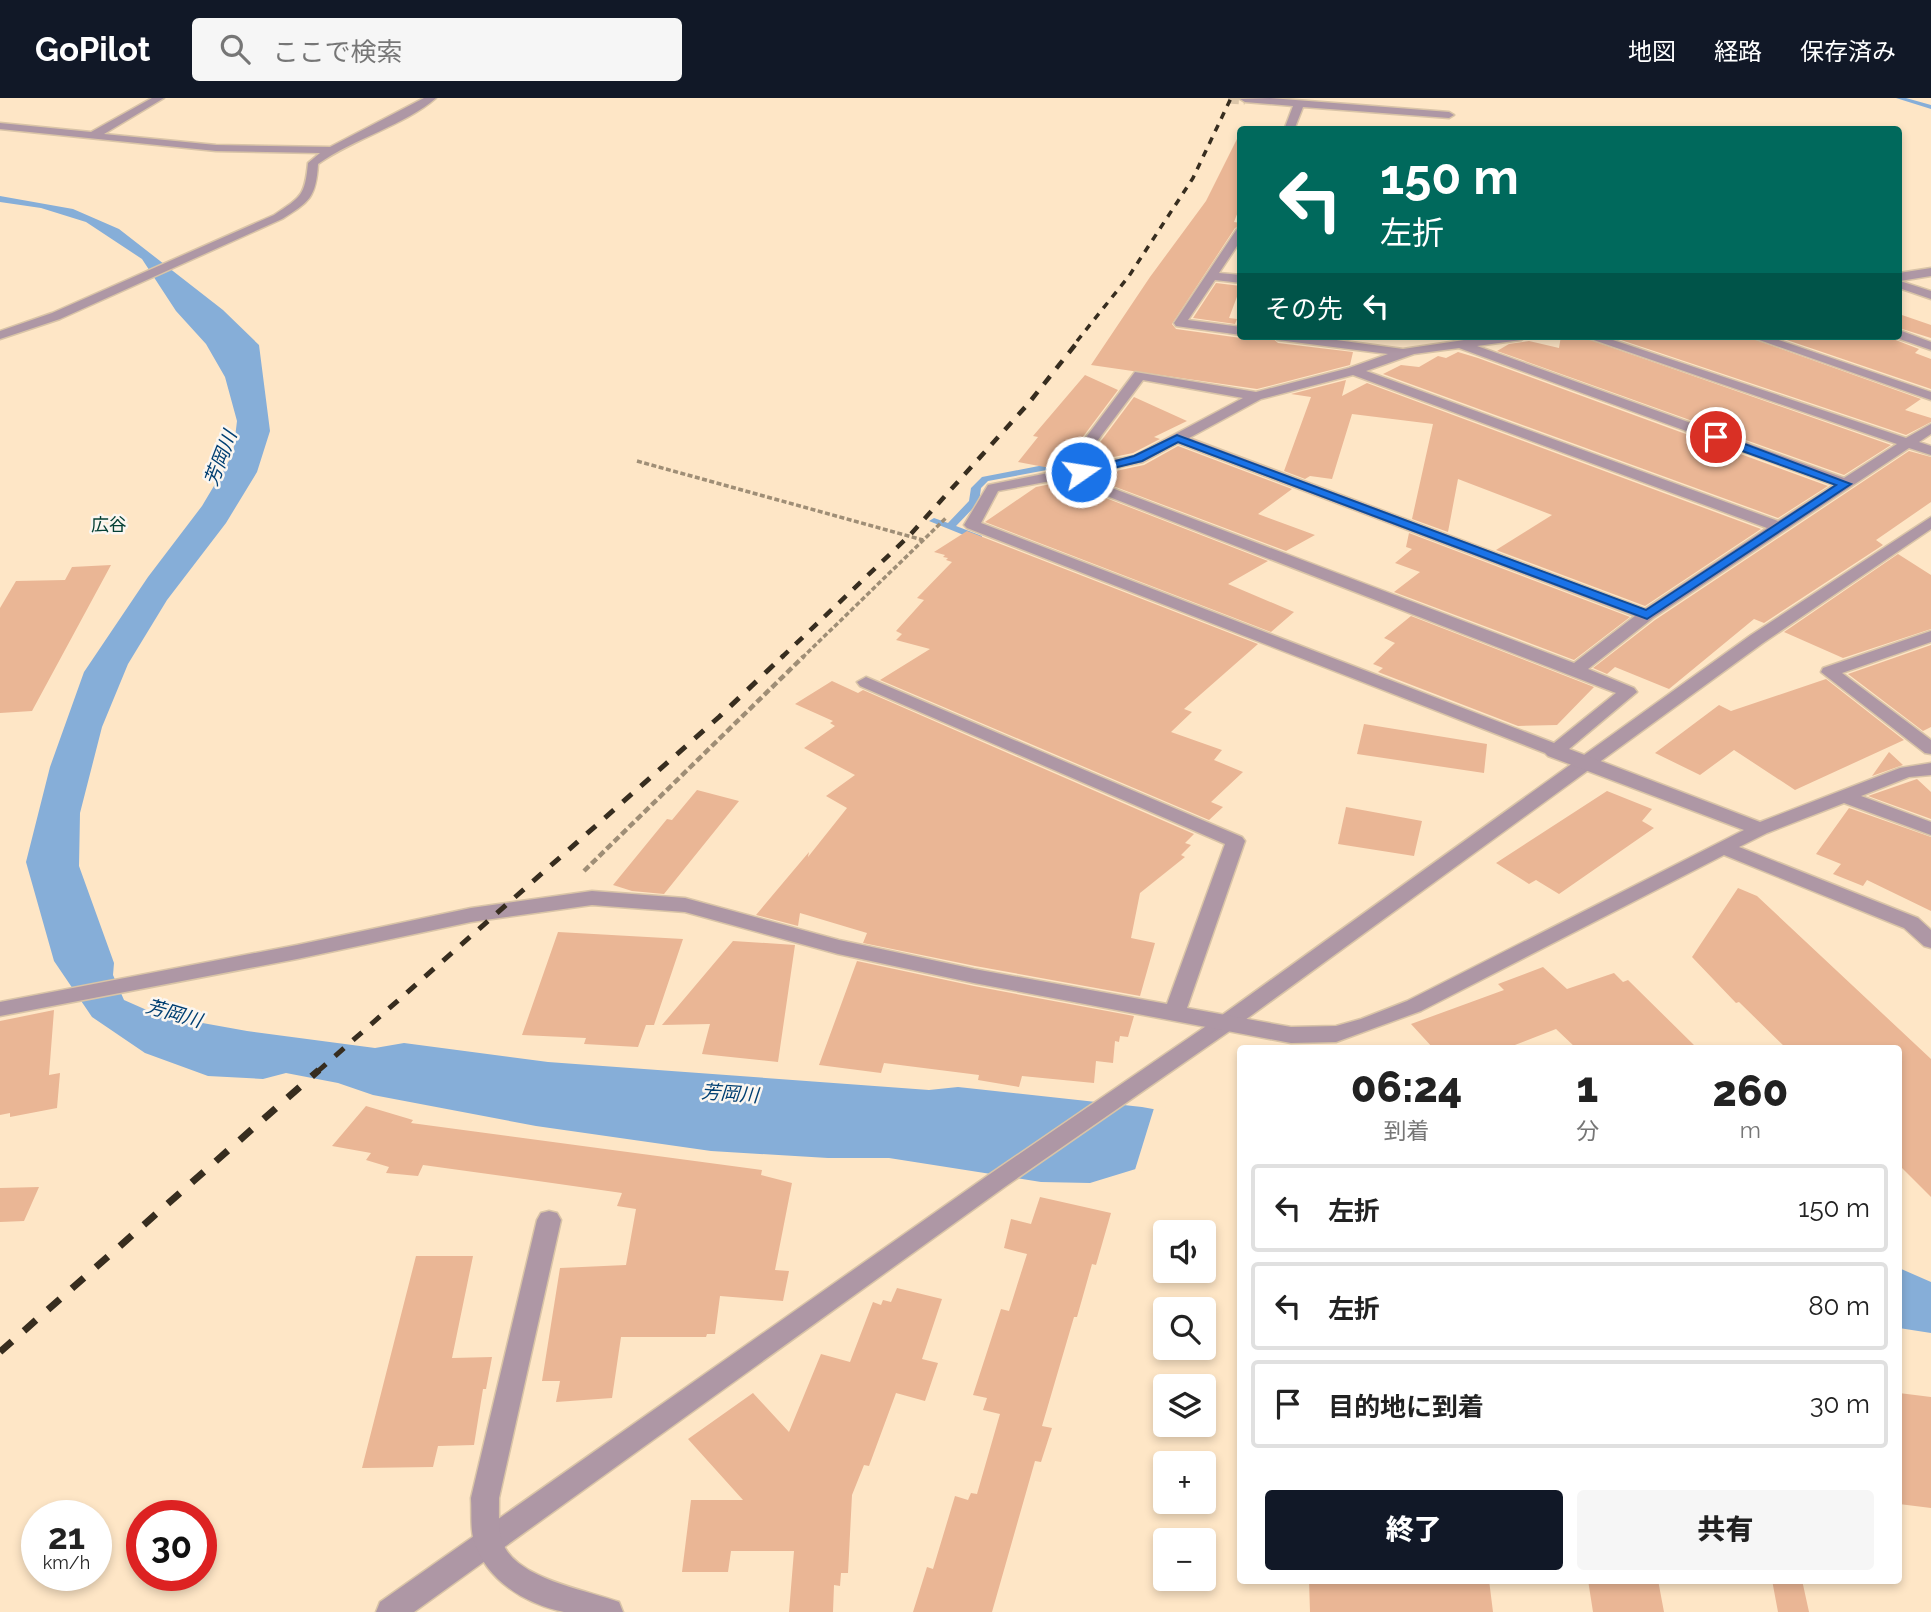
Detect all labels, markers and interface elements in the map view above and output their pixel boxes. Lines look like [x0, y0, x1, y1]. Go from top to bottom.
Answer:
search box [192, 18, 682, 81]
text: GoPilot [35, 30, 150, 69]
icon: search [216, 30, 254, 68]
text: ここで検索 [272, 37, 402, 67]
text: 地図 [1628, 37, 1676, 66]
text: 経路 [1714, 37, 1762, 66]
text: 保存済み [1800, 37, 1896, 66]
text: 150 m [1380, 148, 1519, 205]
icon: left [1265, 154, 1356, 245]
text: 左折 [1380, 214, 1444, 251]
icon: left [1357, 287, 1395, 325]
text: その先 [1265, 294, 1343, 324]
pin [1686, 407, 1746, 467]
icon: arrive [1697, 418, 1735, 456]
water label: 芳岡川 [200, 426, 241, 489]
position arrow [1044, 435, 1118, 509]
district label: 広谷 [91, 514, 127, 535]
water label: 芳岡川 [144, 995, 206, 1032]
text: 06:24 [1351, 1063, 1462, 1112]
text: 1 [1576, 1063, 1598, 1112]
text: 260 [1713, 1067, 1788, 1116]
water label: 芳岡川 [701, 1080, 761, 1106]
text: m [1740, 1116, 1761, 1143]
text: 到着 [1383, 1117, 1429, 1144]
text: 分 [1576, 1117, 1599, 1144]
icon: left [1269, 1189, 1307, 1227]
text: 150 m [1798, 1193, 1870, 1223]
text: 左折 [1328, 1196, 1380, 1226]
map controls [1153, 1220, 1216, 1591]
button: sound [1153, 1220, 1216, 1283]
icon: left [1269, 1287, 1307, 1325]
text: 80 m [1808, 1291, 1870, 1321]
text: 左折 [1328, 1294, 1380, 1324]
button: search [1153, 1297, 1216, 1360]
button: layers [1153, 1374, 1216, 1437]
icon: arrive [1269, 1385, 1307, 1423]
text: 30 m [1810, 1389, 1870, 1419]
text: 目的地に到着 [1328, 1392, 1484, 1422]
button: + [1153, 1451, 1216, 1514]
button: 終了 [1265, 1490, 1563, 1570]
button: 共有 [1577, 1490, 1874, 1570]
speed limit sign: 30 [126, 1500, 217, 1591]
text: 21 [48, 1516, 85, 1557]
button: − [1153, 1528, 1216, 1591]
text: km/h [43, 1552, 90, 1573]

